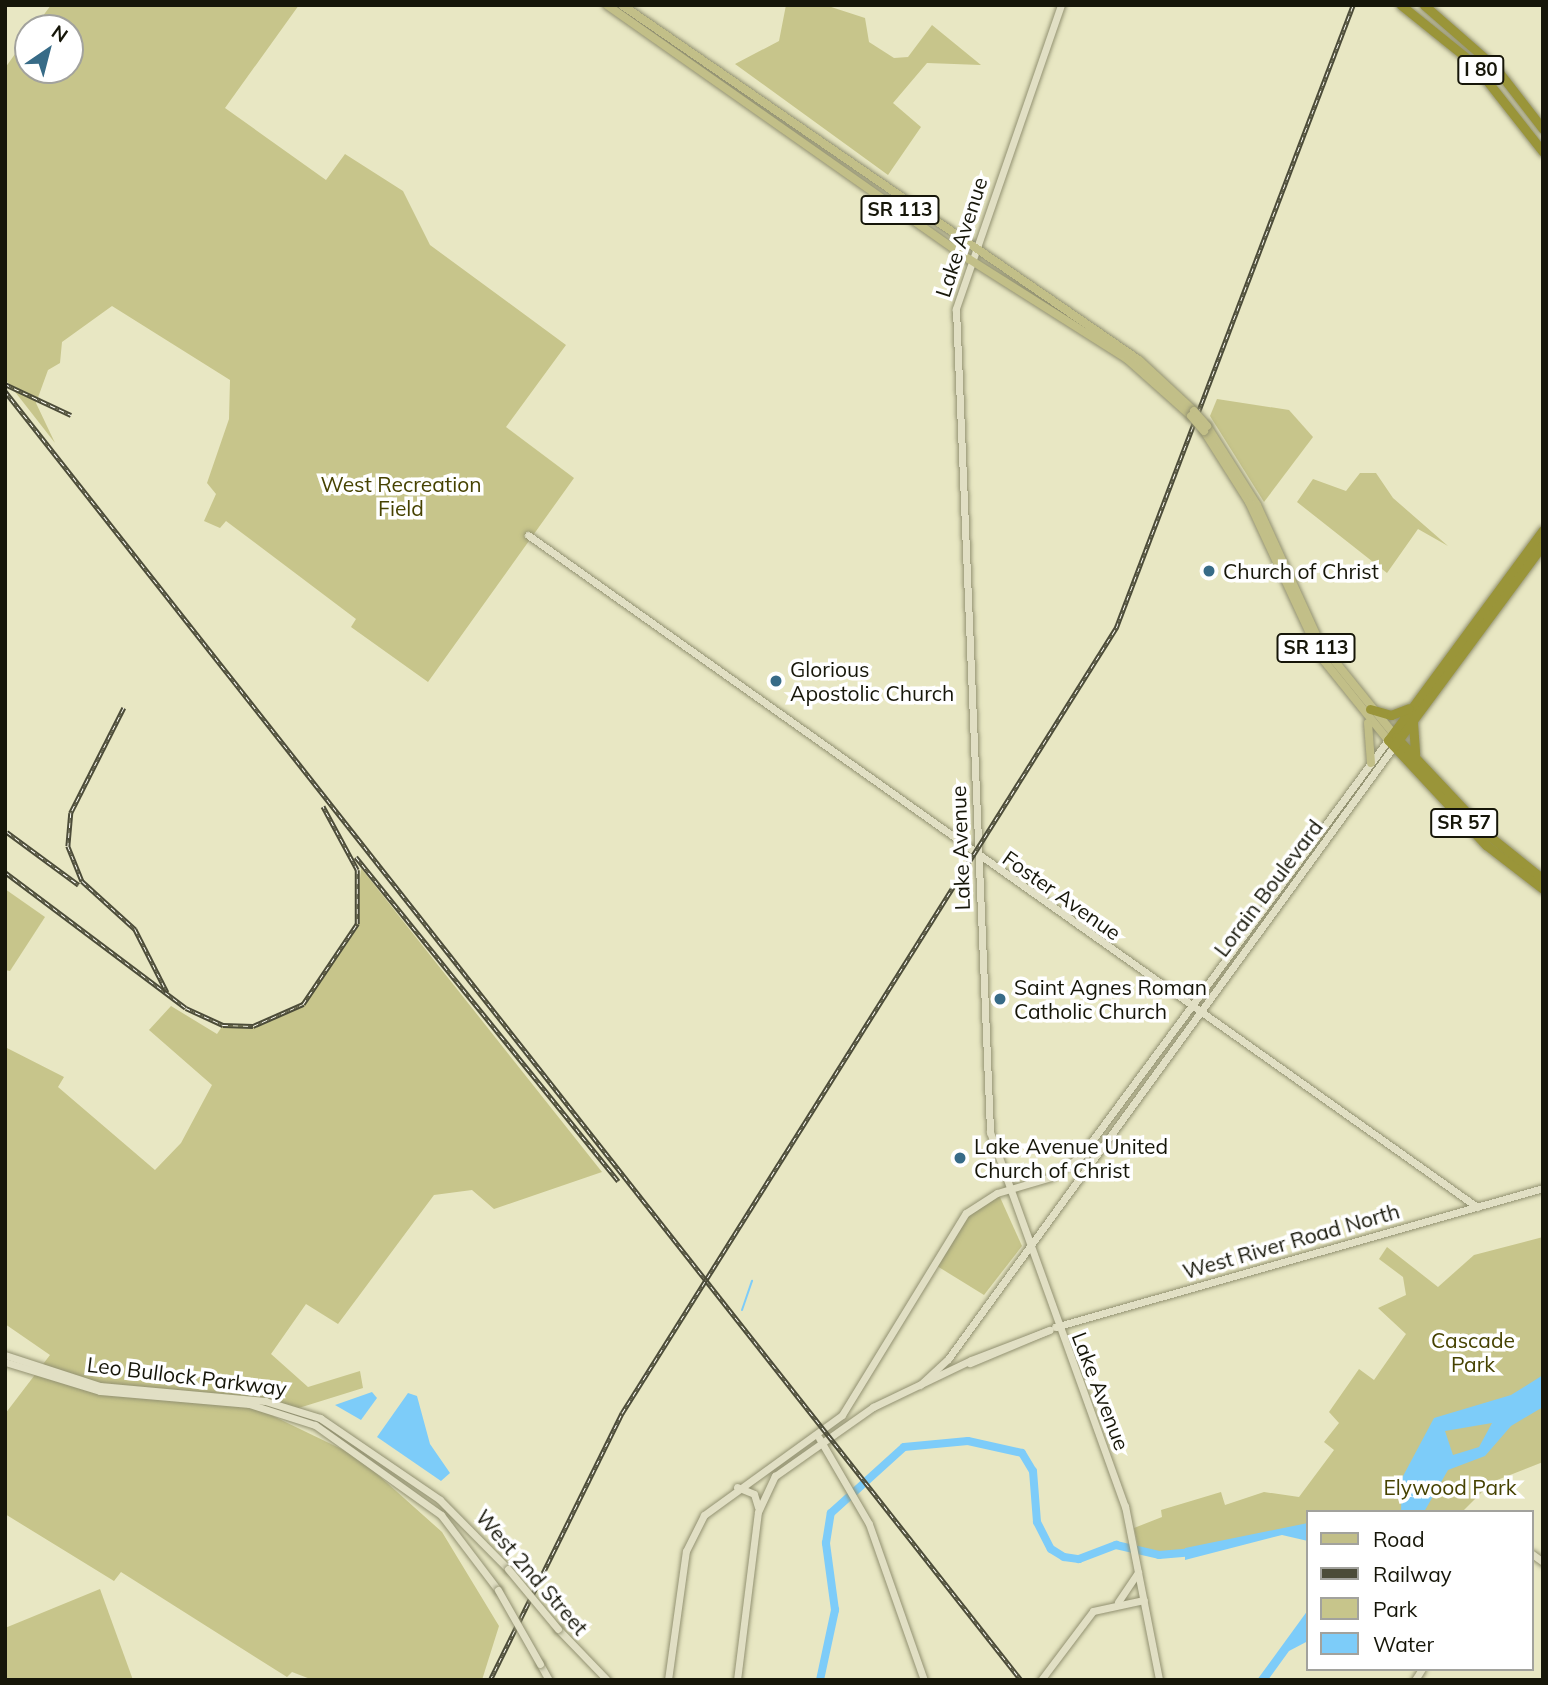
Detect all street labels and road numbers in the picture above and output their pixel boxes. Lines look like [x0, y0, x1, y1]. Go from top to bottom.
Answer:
road number: I 80 [1456, 54, 1506, 86]
street label: Lake Avenue [930, 174, 992, 300]
road number: SR 113 [860, 194, 940, 226]
road number: SR 113 [1276, 632, 1356, 664]
street label: Lake Avenue [945, 785, 975, 911]
road number: SR 57 [1429, 808, 1499, 838]
street label: Lorain Boulevard [1208, 815, 1328, 961]
street label: Foster Avenue [998, 845, 1126, 945]
street label: West River Road North [1180, 1198, 1402, 1284]
street label: Lake Avenue [1067, 1328, 1135, 1454]
street label: Leo Bullock Parkway [86, 1351, 288, 1401]
street label: West 2nd Street [471, 1504, 593, 1640]

